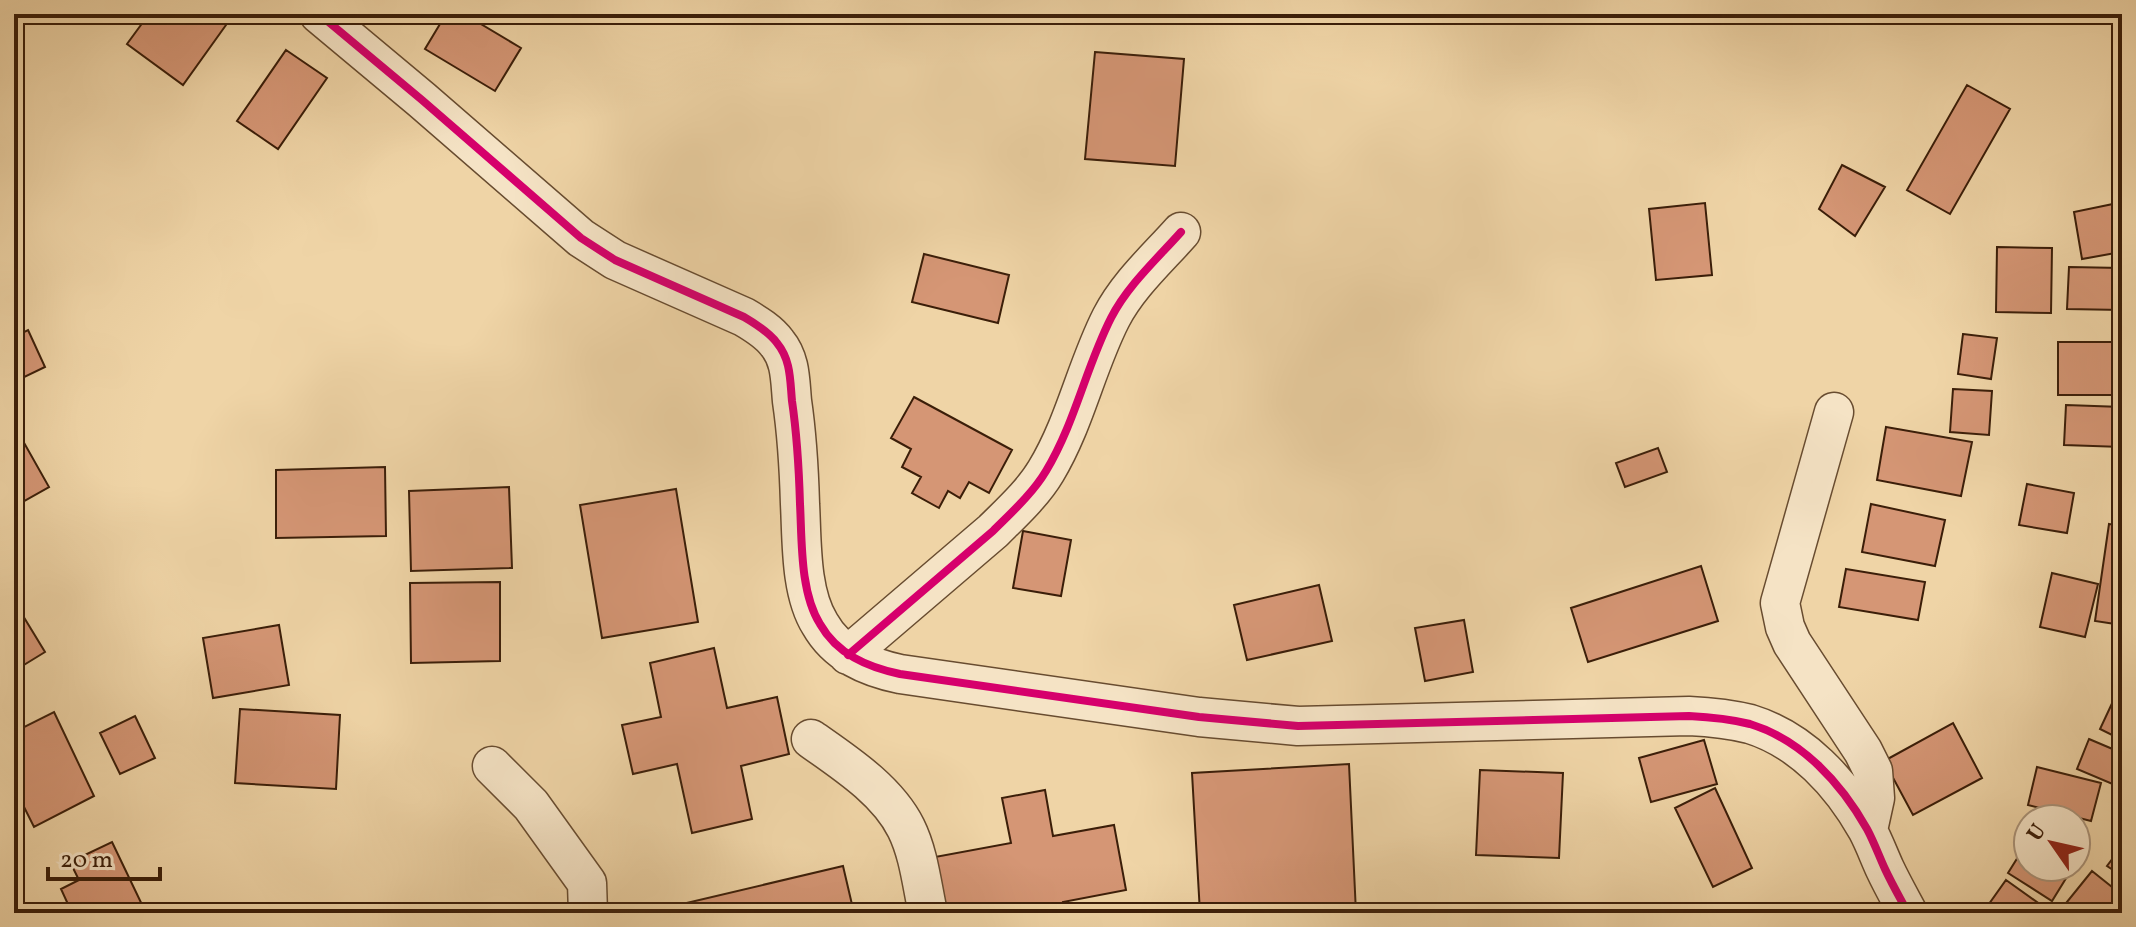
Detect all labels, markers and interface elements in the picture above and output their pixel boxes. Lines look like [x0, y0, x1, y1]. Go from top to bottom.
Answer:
north arrow [2012, 803, 2092, 883]
text: U [2020, 818, 2055, 848]
scale bar [48, 831, 160, 881]
text: 20 m [60, 844, 113, 878]

